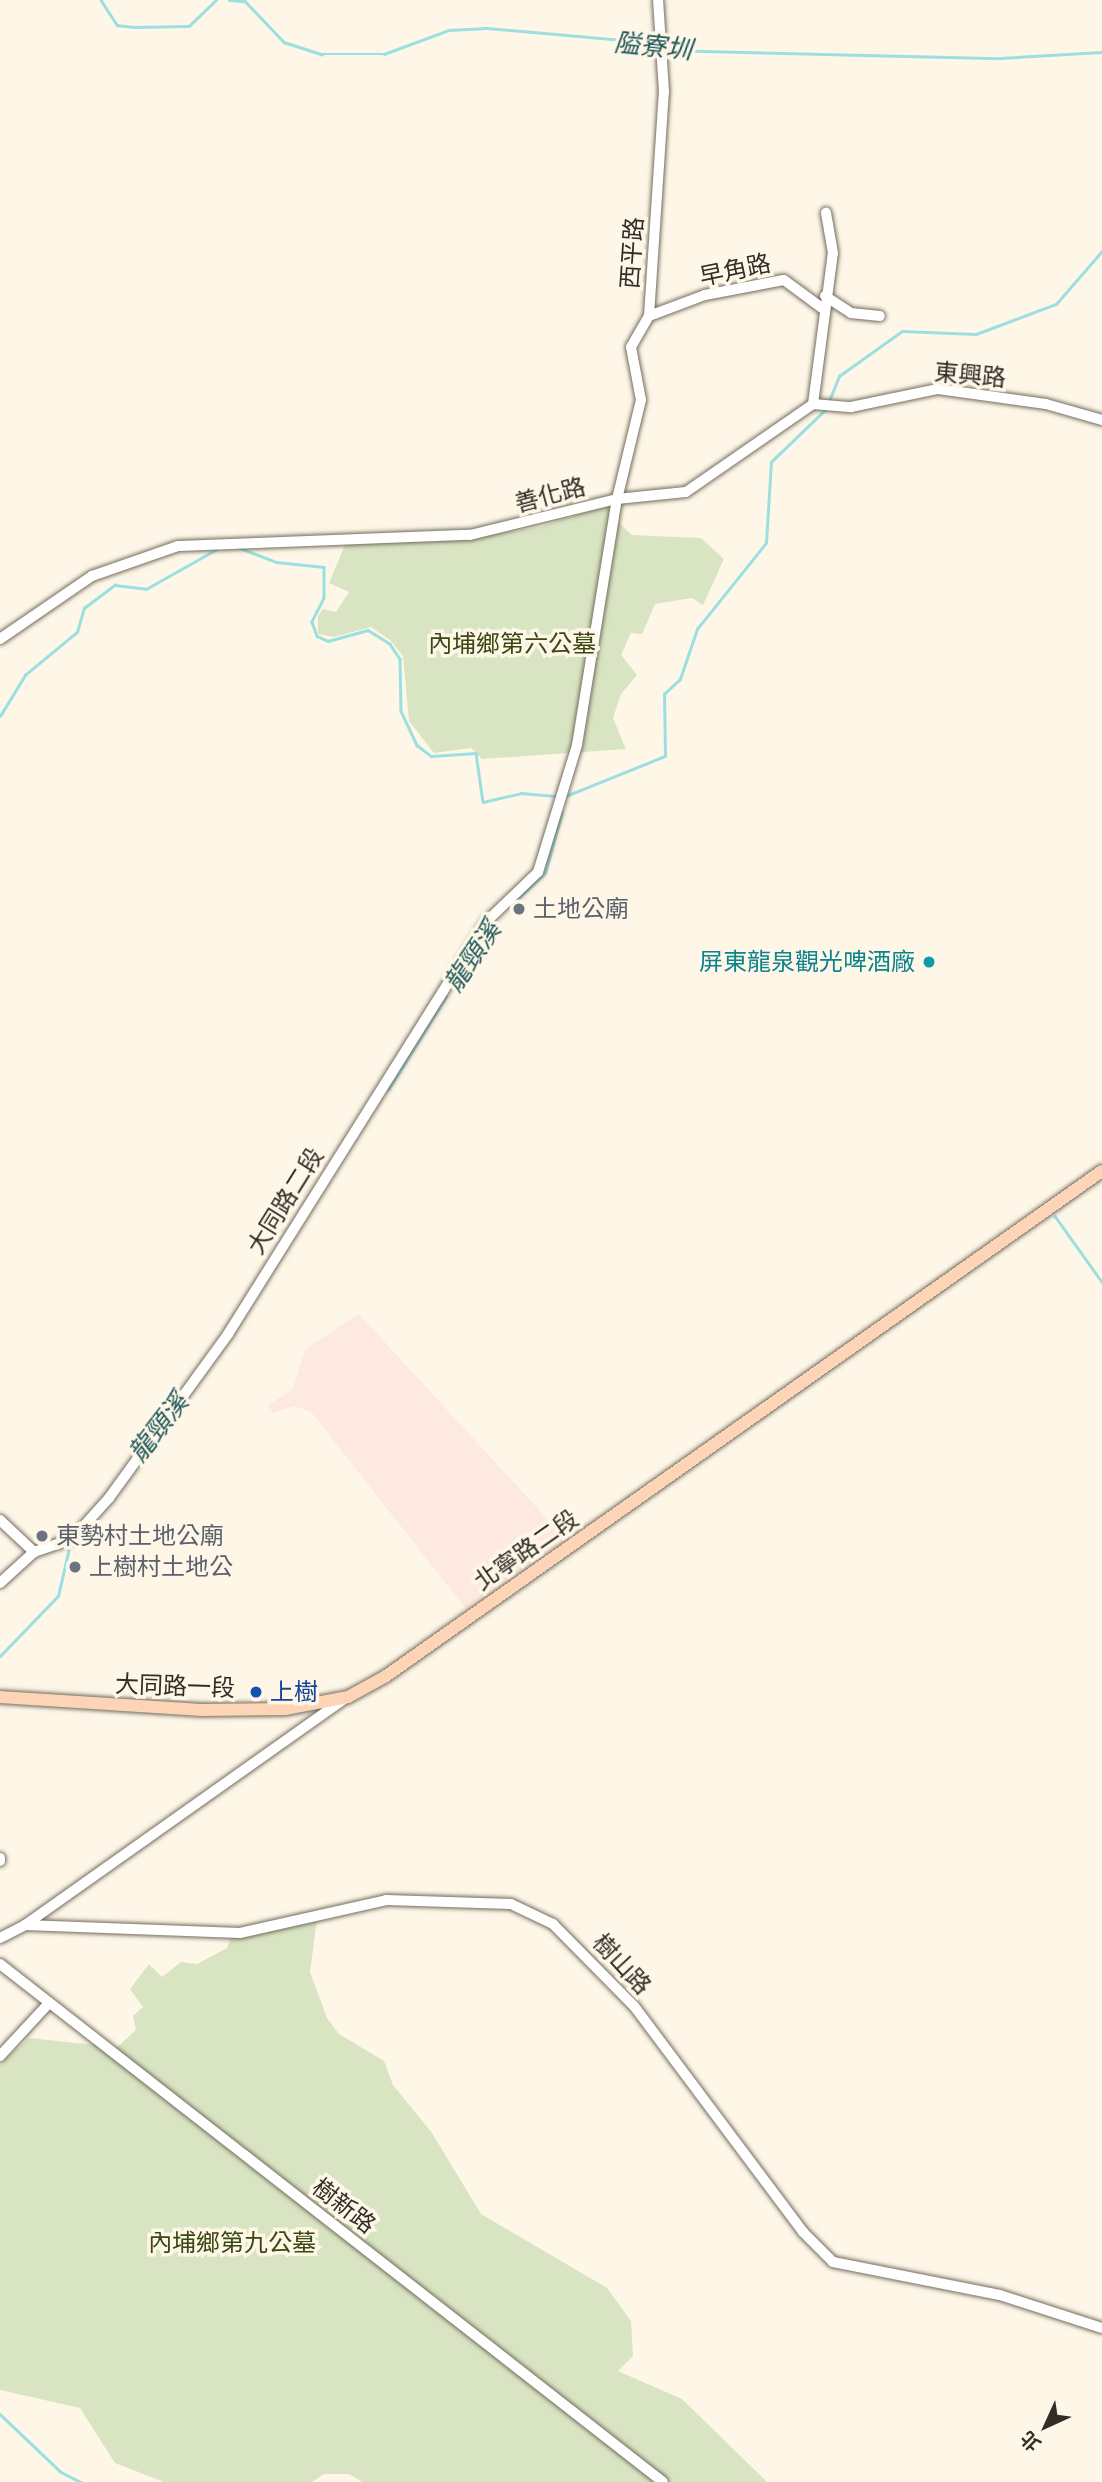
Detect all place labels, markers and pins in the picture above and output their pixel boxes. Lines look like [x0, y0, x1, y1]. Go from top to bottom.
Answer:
place label: 土地公廟 [533, 895, 629, 923]
marker: 土地公廟 [511, 901, 527, 917]
place label: 屏東龍泉觀光啤酒廠 [699, 948, 915, 976]
marker: 屏東龍泉觀光啤酒廠 [921, 954, 937, 970]
place label: 東勢村土地公廟 [56, 1522, 224, 1550]
marker: 東勢村土地公廟 [34, 1528, 50, 1544]
place label: 上樹村土地公 [89, 1553, 233, 1581]
marker: 上樹村土地公 [67, 1559, 83, 1575]
place label: 上樹 [270, 1678, 318, 1706]
marker: 上樹 [248, 1684, 264, 1700]

